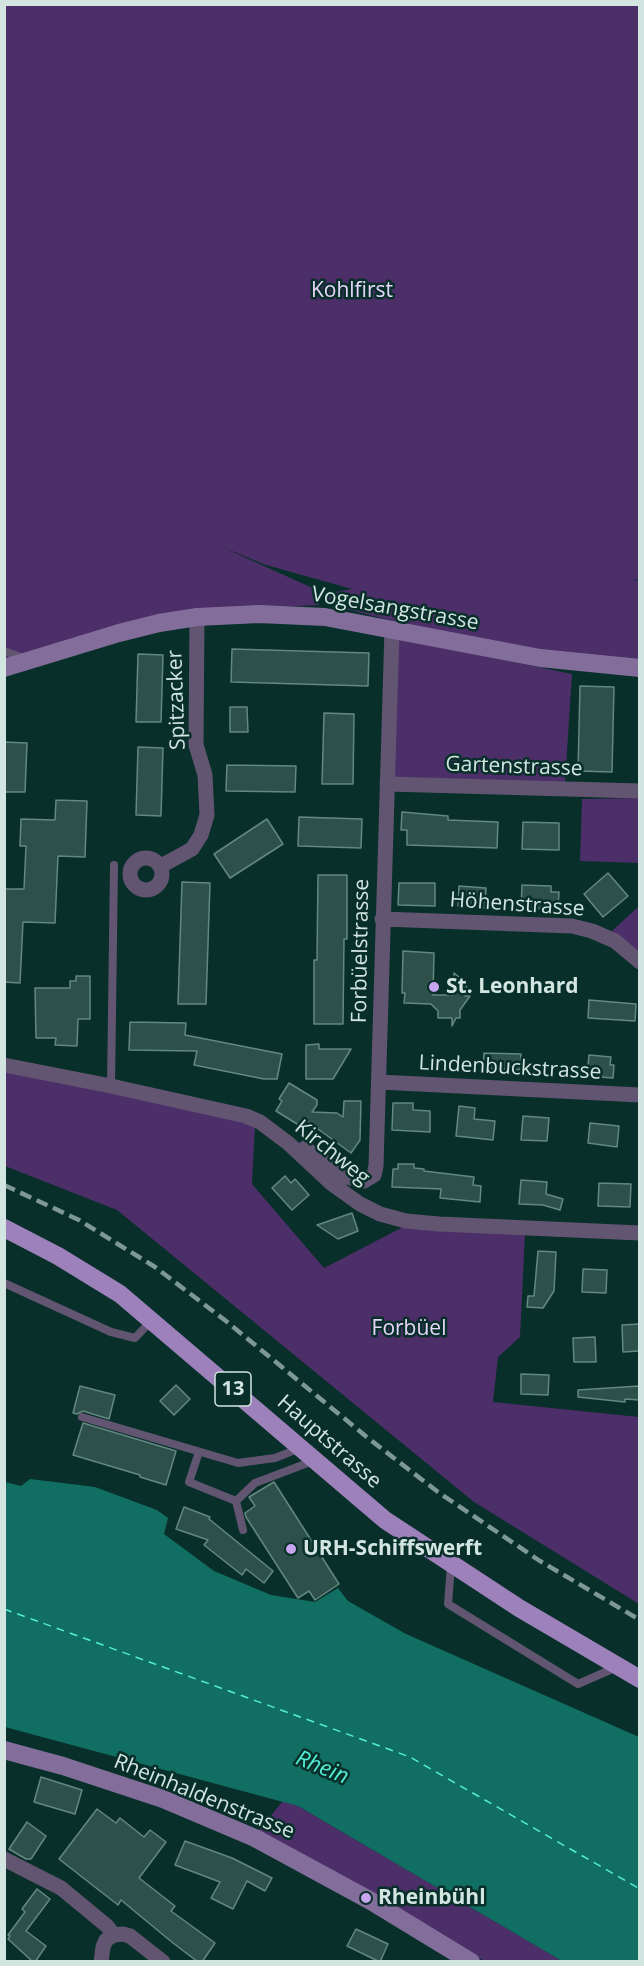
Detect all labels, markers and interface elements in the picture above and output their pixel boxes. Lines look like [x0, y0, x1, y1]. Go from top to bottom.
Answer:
park label: Kohlfirst [311, 278, 393, 304]
street label: Vogelsangstrasse [310, 582, 480, 636]
street label: Spitzacker [163, 650, 191, 750]
street label: Gartenstrasse [445, 752, 583, 782]
street label: Forbüelstrasse [347, 879, 375, 1023]
street label: Höhenstrasse [449, 888, 585, 922]
place label: St. Leonhard [446, 974, 579, 1000]
marker: St. Leonhard [427, 980, 441, 994]
street label: Lindenbuckstrasse [418, 1051, 602, 1085]
street label: Kirchweg [289, 1115, 375, 1191]
park label: Forbüel [372, 1316, 446, 1342]
road number: 13 [215, 1372, 251, 1406]
street label: Hauptstrasse [272, 1390, 386, 1494]
place label: URH-Schiffswerft [303, 1536, 482, 1562]
marker: URH-Schiffswerft [284, 1542, 298, 1556]
water label: Rhein [292, 1746, 352, 1790]
street label: Rheinhaldenstrasse [110, 1749, 298, 1845]
place label: Rheinbühl [378, 1885, 486, 1911]
marker: Rheinbühl [359, 1891, 373, 1905]

